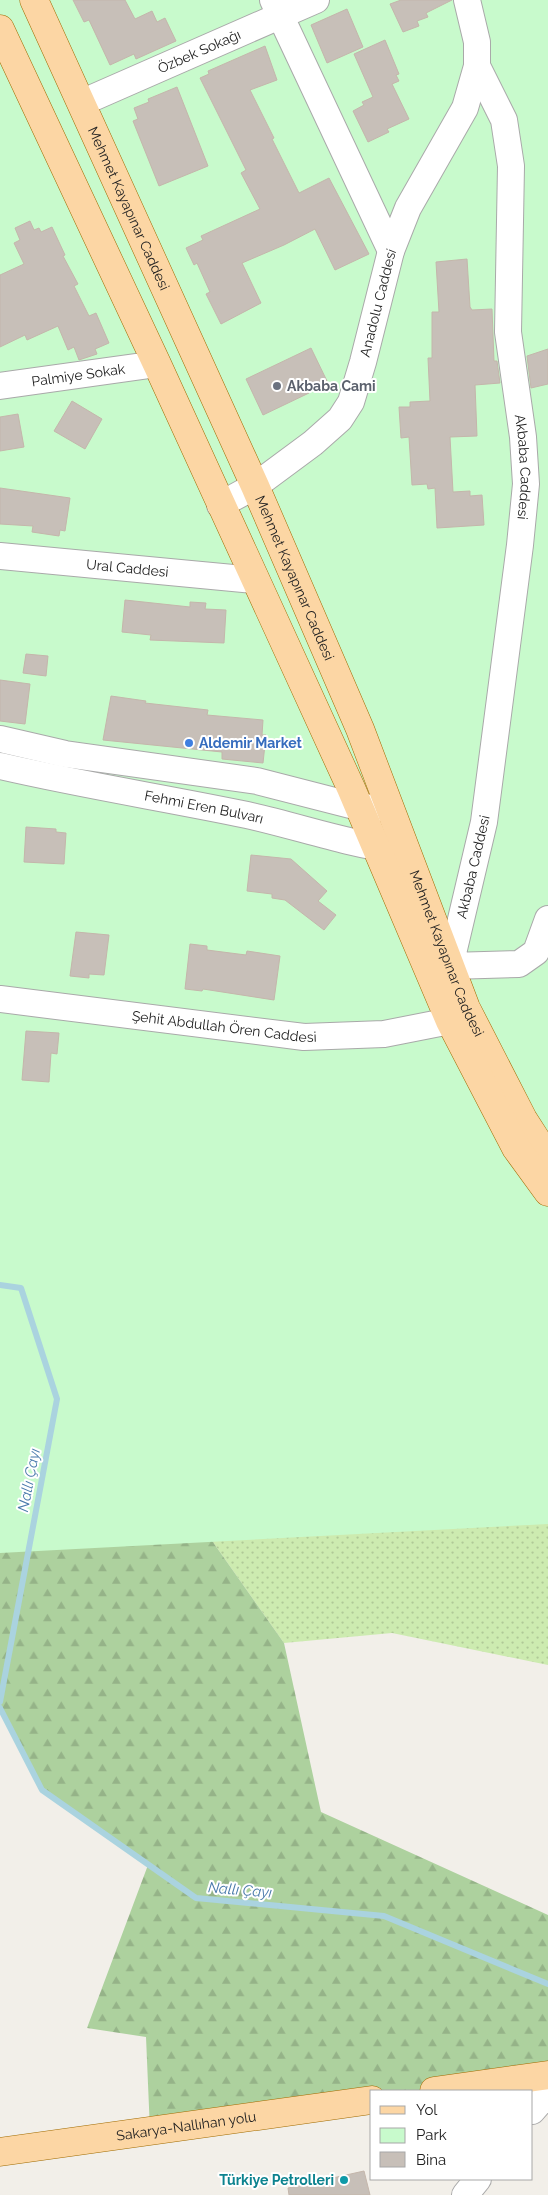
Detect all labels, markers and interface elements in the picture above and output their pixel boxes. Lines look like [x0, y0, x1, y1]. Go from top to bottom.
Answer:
street label: Özbek Sokağı [154, 26, 243, 76]
street label: Mehmet Kayapınar Caddesi [85, 124, 173, 293]
street label: Anadolu Caddesi [357, 246, 399, 359]
street label: Palmiye Sokak [30, 360, 127, 390]
place label: Akbaba Cami [287, 378, 376, 394]
marker: Akbaba Cami [271, 380, 283, 392]
street label: Akbaba Caddesi [512, 413, 534, 520]
street label: Mehmet Kayapınar Caddesi [252, 493, 337, 663]
street label: Ural Caddesi [85, 556, 169, 580]
place label: Aldemir Market [199, 735, 303, 751]
marker: Aldemir Market [183, 737, 195, 749]
street label: Fehmi Eren Bulvarı [143, 787, 265, 827]
street label: Akbaba Caddesi [453, 814, 493, 920]
street label: Mehmet Kayapınar Caddesi [406, 868, 487, 1039]
street label: Şehit Abdullah Ören Caddesi [131, 1008, 317, 1045]
water label: Nallı Çayı [14, 1447, 44, 1513]
water label: Nallı Çayı [207, 1878, 273, 1902]
legend [370, 2090, 533, 2180]
text: Yol [416, 2101, 438, 2119]
street label: Sakarya-Nallıhan yolu [115, 2108, 257, 2144]
text: Park [416, 2126, 447, 2144]
text: Bina [416, 2151, 446, 2169]
place label: Türkiye Petrolleri [219, 2172, 334, 2188]
marker: Türkiye Petrolleri [338, 2174, 350, 2186]

